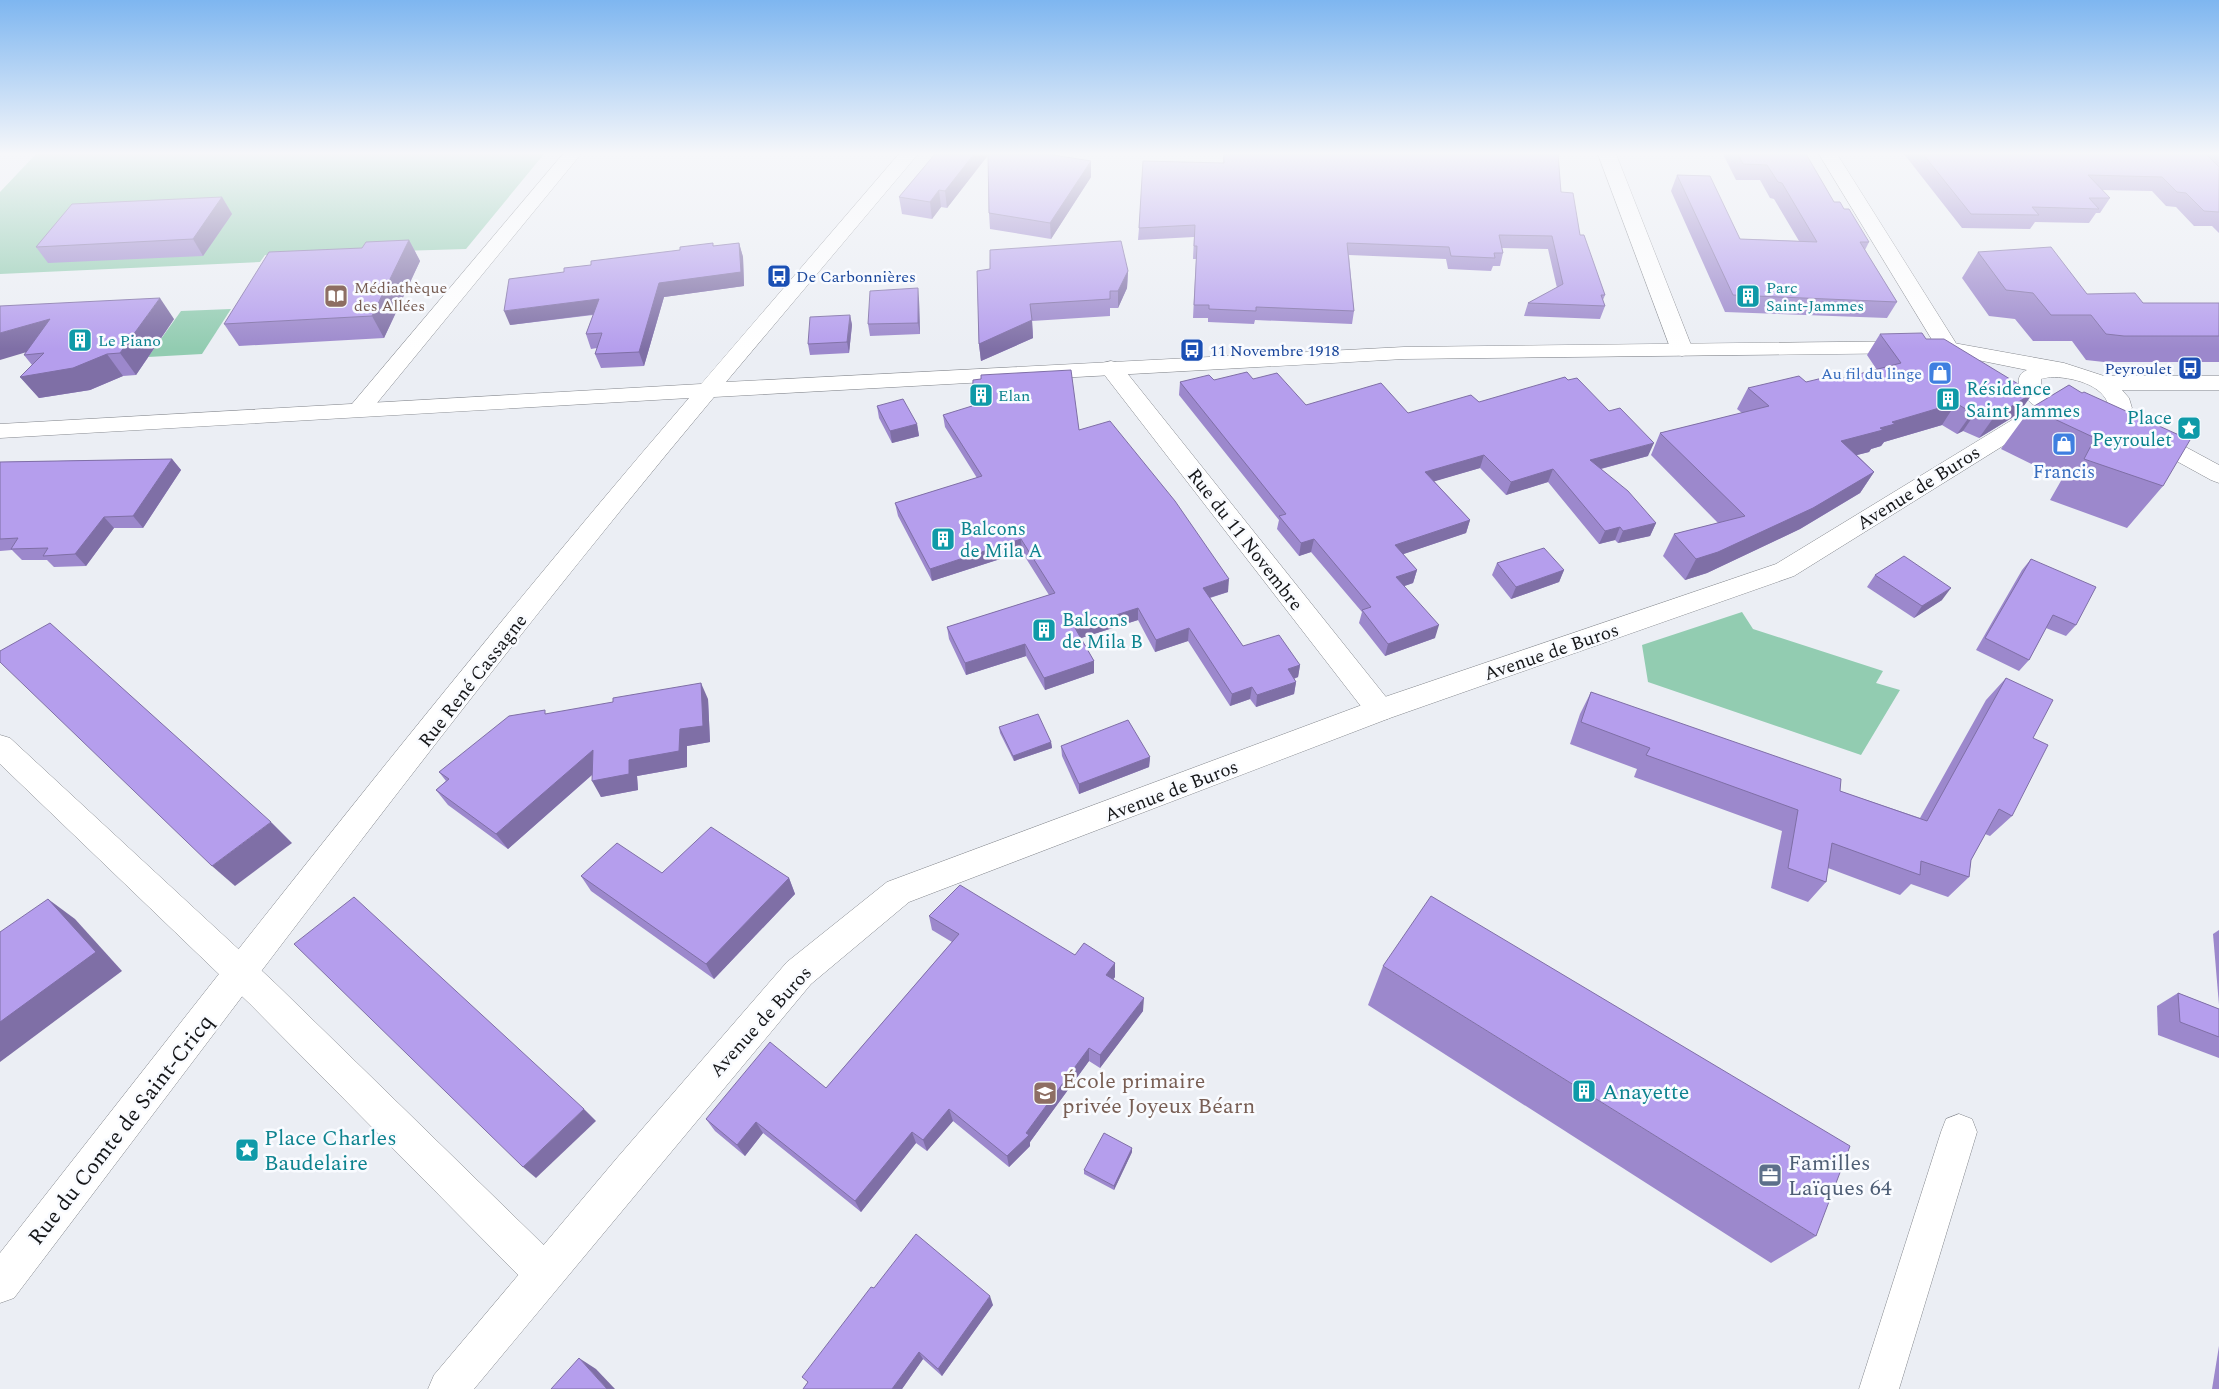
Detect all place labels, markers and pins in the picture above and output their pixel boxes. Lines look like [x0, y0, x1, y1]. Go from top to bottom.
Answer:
bus stop icon: De Carbonnières [766, 263, 792, 289]
place label: De Carbonnières [796, 265, 916, 289]
place label: Médiathèque des Allées [354, 276, 447, 318]
place label: Parc Saint-Jammes [1766, 276, 1864, 318]
library icon: Médiathèque des Allées [323, 283, 349, 309]
building icon: Parc Saint-Jammes [1735, 283, 1761, 309]
building icon: Le Piano [67, 327, 93, 353]
place label: Le Piano [98, 329, 161, 353]
bus stop icon: 11 Novembre 1918 [1179, 337, 1205, 363]
place label: 11 Novembre 1918 [1210, 339, 1340, 363]
bus stop icon: Peyroulet [2177, 355, 2203, 381]
place label: Peyroulet [2105, 357, 2172, 381]
shop icon: Au fil du linge [1927, 360, 1953, 386]
place label: Au fil du linge [1821, 362, 1922, 386]
place label: Résidence Saint Jammes [1966, 375, 2080, 426]
building icon: Elan [968, 382, 994, 408]
place label: Elan [998, 384, 1030, 408]
building icon: Résidence Saint Jammes [1935, 386, 1961, 412]
place label: Place Peyroulet [2092, 404, 2172, 455]
place icon: Place Peyroulet [2176, 415, 2202, 441]
shop icon: Francis [2051, 431, 2077, 457]
place label: Francis [2033, 458, 2095, 487]
place label: Balcons de Mila A [960, 515, 1043, 566]
building icon: Balcons de Mila A [930, 526, 956, 552]
place label: Balcons de Mila B [1062, 606, 1143, 657]
building icon: Balcons de Mila B [1031, 617, 1057, 643]
place label: École primaire privée Joyeux Béarn [1062, 1065, 1255, 1123]
place label: Anayette [1602, 1076, 1689, 1109]
building icon: Anayette [1571, 1078, 1597, 1104]
school or university icon: École primaire privée Joyeux Béarn [1032, 1080, 1058, 1106]
place label: Place Charles Baudelaire [264, 1122, 397, 1180]
place icon: Place Charles Baudelaire [234, 1137, 260, 1163]
place label: Familles Laïques 64 [1788, 1147, 1892, 1205]
office icon: Familles Laïques 64 [1757, 1162, 1783, 1188]

